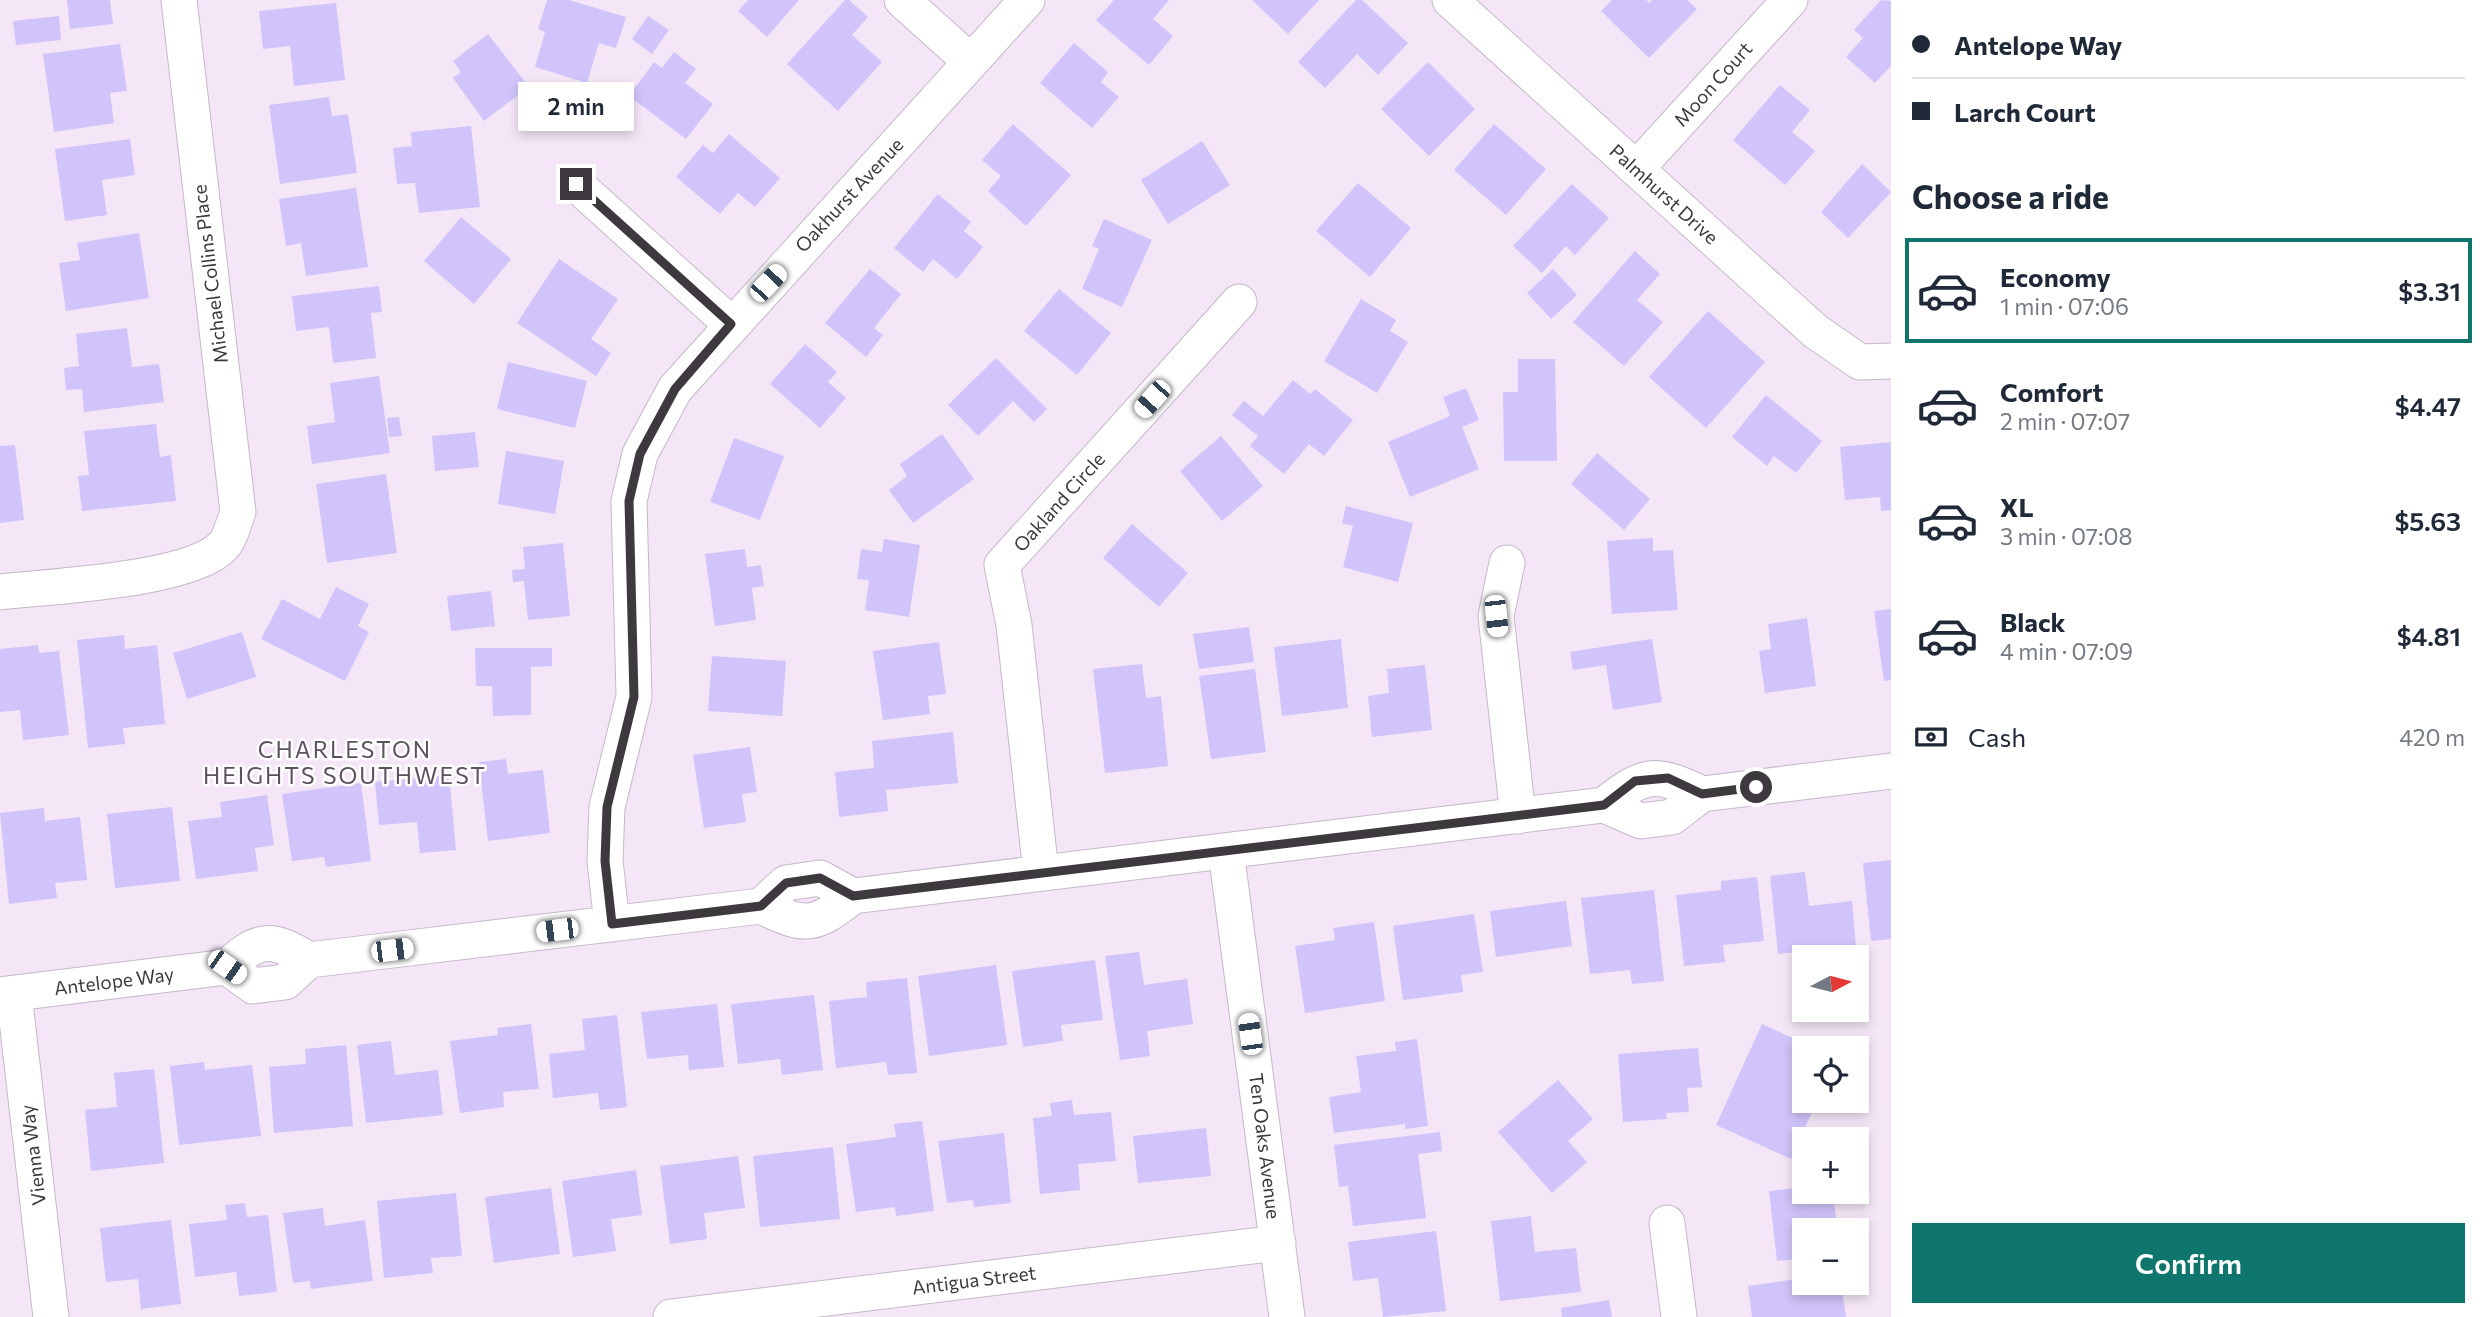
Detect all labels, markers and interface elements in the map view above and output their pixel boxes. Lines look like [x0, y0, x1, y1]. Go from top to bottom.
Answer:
text: Antelope Way [1954, 29, 2122, 60]
street label: Moon Court [1669, 37, 1757, 131]
callout: 2 min [518, 82, 634, 132]
text: 2 min [548, 92, 604, 120]
text: Larch Court [1954, 96, 2096, 127]
street label: Oakhurst Avenue [790, 133, 907, 257]
street label: Palmhurst Drive [1605, 139, 1723, 248]
route end [560, 168, 592, 200]
text: Choose a ride [1912, 176, 2109, 216]
street label: Michael Collins Place [187, 183, 232, 365]
icon: car [1916, 259, 1979, 322]
car [746, 260, 791, 306]
text: Economy [2000, 261, 2111, 292]
text: $3.31 [2398, 275, 2461, 306]
text: 1 min · 07:06 [2000, 292, 2129, 320]
icon: car [1916, 374, 1979, 437]
car [1131, 376, 1174, 422]
text: Comfort [2000, 376, 2103, 407]
text: $4.47 [2395, 390, 2461, 421]
text: 2 min · 07:07 [2000, 407, 2130, 435]
street label: Oakland Circle [1008, 447, 1109, 556]
icon: car [1916, 489, 1979, 552]
text: XL [2000, 491, 2034, 522]
text: $5.63 [2394, 505, 2461, 536]
text: 3 min · 07:08 [2000, 522, 2132, 550]
car [1484, 594, 1509, 638]
icon: car [1916, 604, 1979, 667]
text: Black [2000, 606, 2066, 637]
text: $4.81 [2397, 620, 2461, 651]
text: 4 min · 07:09 [2000, 637, 2133, 665]
icon: cash [1912, 718, 1950, 756]
text: Cash [1968, 721, 2026, 752]
text: 420 m [2399, 723, 2465, 751]
district label: CHARLESTON HEIGHTS SOUTHWEST [203, 735, 487, 789]
route start [1740, 771, 1772, 803]
car [535, 917, 580, 943]
car [370, 937, 415, 963]
north arrow [1792, 945, 1869, 1022]
map controls [1792, 945, 1869, 1295]
car [204, 946, 251, 988]
street label: Antelope Way [53, 962, 175, 999]
car [1237, 1012, 1264, 1056]
button: locate [1792, 1036, 1869, 1113]
street label: Ten Oaks Avenue [1245, 1072, 1286, 1220]
street label: Vienna Way [15, 1103, 50, 1207]
button: + [1792, 1127, 1869, 1204]
button: − [1792, 1218, 1869, 1295]
button: Confirm [1912, 1223, 2465, 1303]
street label: Antigua Street [911, 1260, 1038, 1299]

